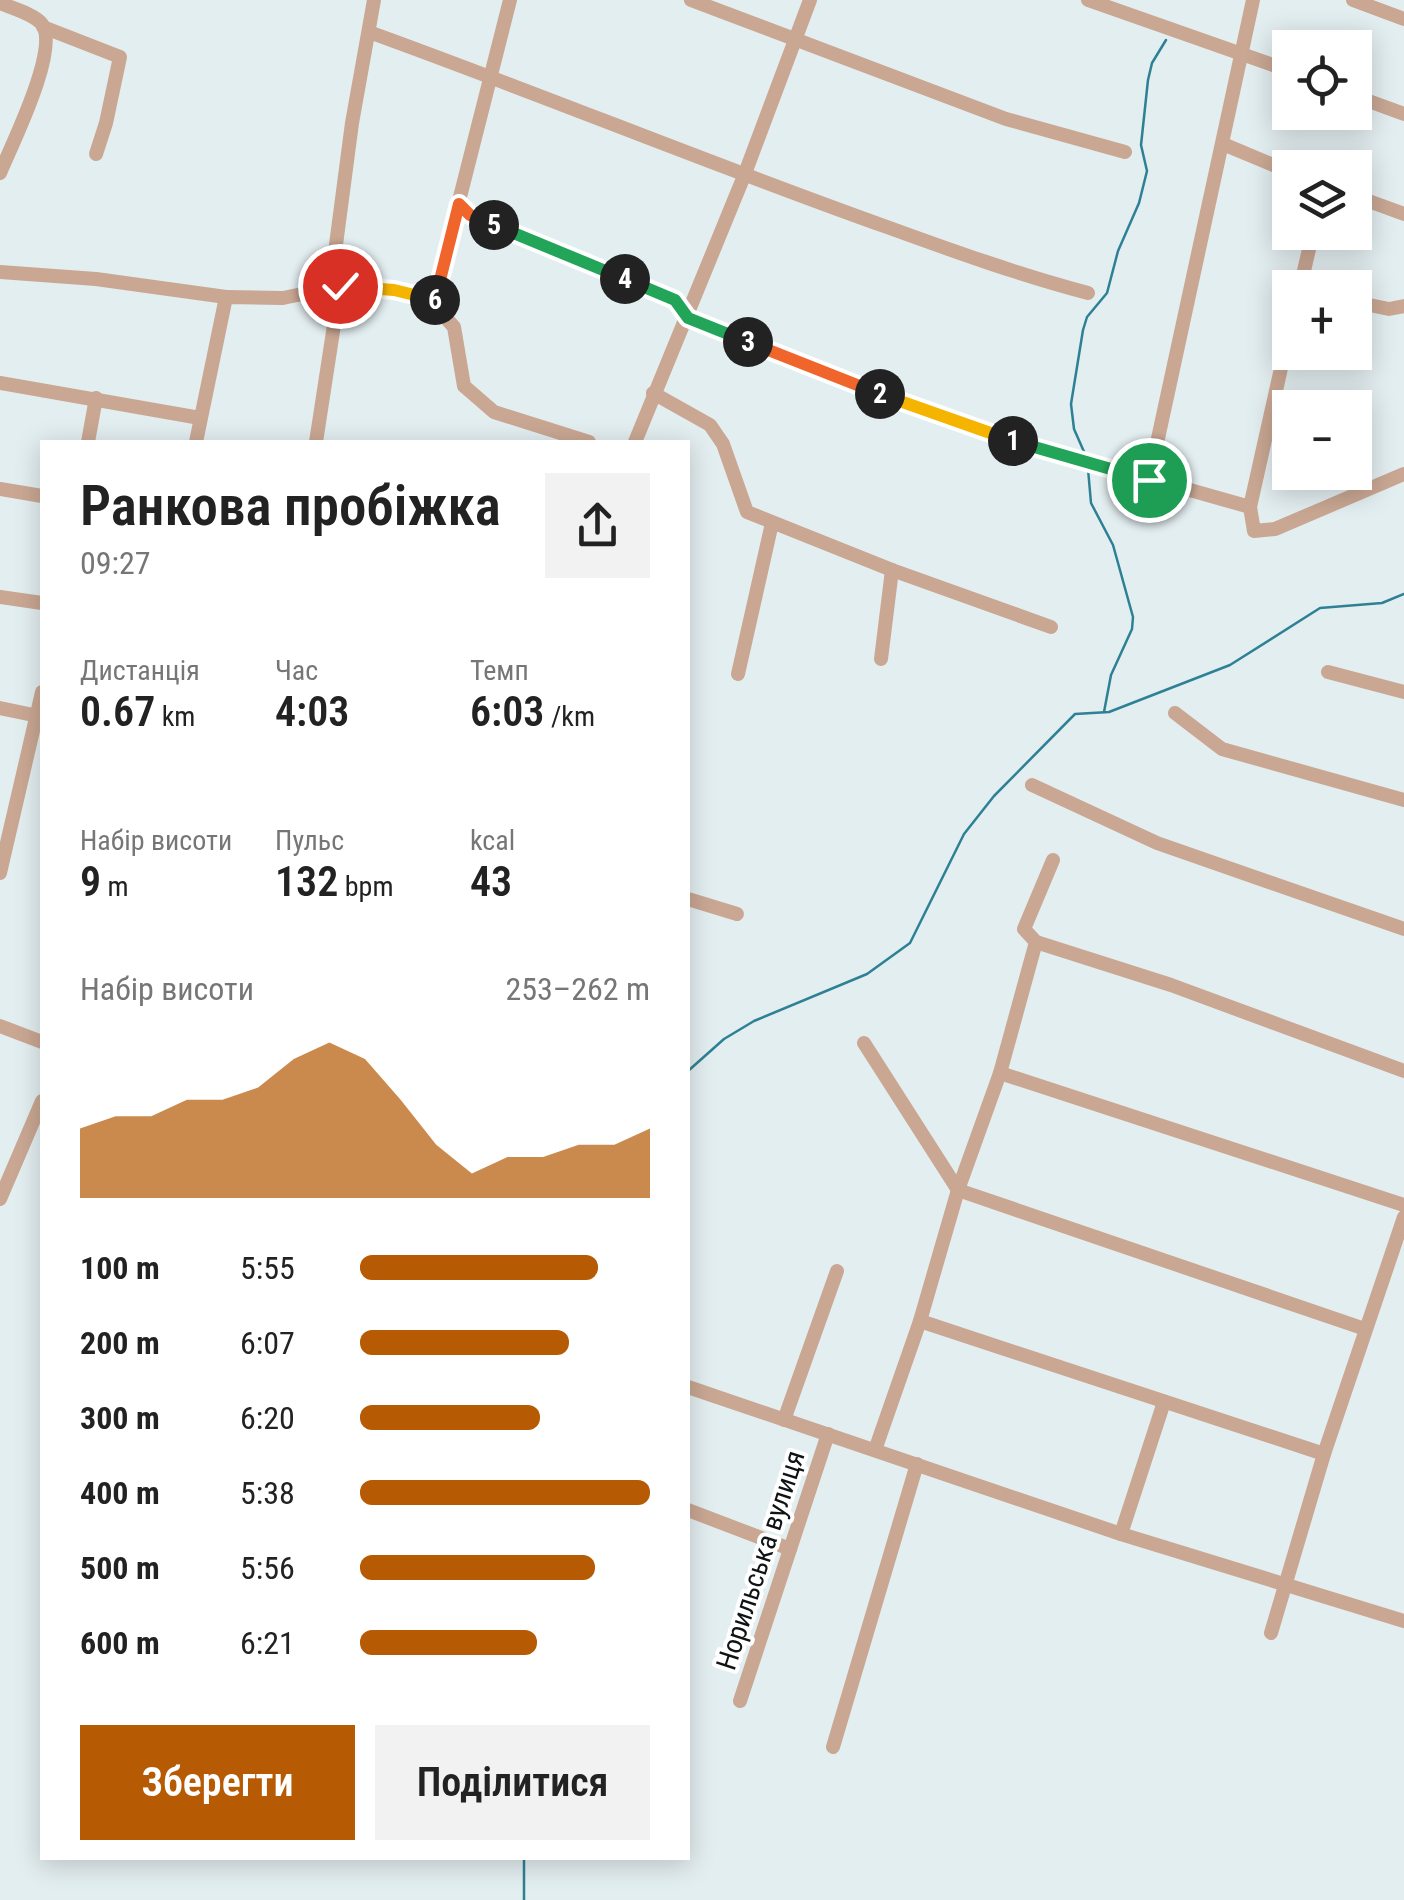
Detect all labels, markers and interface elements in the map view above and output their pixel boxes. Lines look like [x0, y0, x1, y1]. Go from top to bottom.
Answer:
map controls [1272, 30, 1372, 490]
button: locate [1272, 30, 1372, 130]
button: layers [1272, 150, 1372, 250]
pin: 5 [469, 200, 519, 250]
text: 5 [487, 208, 501, 241]
pin [298, 244, 383, 329]
pin: 4 [600, 254, 650, 304]
icon: check [313, 259, 368, 314]
text: 4 [618, 262, 632, 295]
button: + [1272, 270, 1372, 370]
pin: 6 [410, 275, 460, 325]
text: 6 [428, 283, 442, 316]
pin: 3 [723, 317, 773, 367]
text: 3 [741, 325, 755, 358]
pin: 2 [855, 369, 905, 419]
text: 2 [873, 377, 887, 410]
button: − [1272, 390, 1372, 490]
pin: 1 [988, 416, 1038, 466]
text: 1 [1006, 424, 1020, 457]
pin [1107, 438, 1192, 523]
icon: arrive [1122, 453, 1177, 508]
button: share [545, 473, 650, 578]
text: Ранкова пробіжка [80, 474, 501, 538]
text: 09:27 [80, 544, 151, 582]
text: Дистанція [80, 654, 200, 687]
text: Час [275, 654, 318, 687]
text: Темп [470, 654, 529, 687]
text: 0.67 [80, 687, 155, 736]
text: 4:03 [275, 687, 349, 736]
text: 6:03 [470, 687, 544, 736]
text: km [155, 700, 195, 733]
text: /km [544, 700, 595, 733]
text: Набір висоти [80, 824, 232, 857]
text: Пульс [275, 824, 344, 857]
text: kcal [470, 824, 515, 857]
text: 9 [80, 857, 101, 906]
text: 132 [275, 857, 338, 906]
text: 43 [470, 857, 512, 906]
text: m [101, 870, 129, 903]
text: bpm [338, 870, 394, 903]
text: Набір висоти [80, 970, 254, 1008]
text: 253–262 m [505, 970, 650, 1008]
text: 100 m [80, 1249, 160, 1287]
text: 5:55 [240, 1249, 295, 1287]
text: 200 m [80, 1324, 160, 1362]
text: 6:07 [240, 1324, 295, 1362]
text: 300 m [80, 1399, 160, 1437]
text: 6:20 [240, 1399, 295, 1437]
street label: Норильська вулиця [709, 1446, 812, 1674]
text: 400 m [80, 1474, 160, 1512]
text: 5:38 [240, 1474, 295, 1512]
text: 500 m [80, 1549, 160, 1587]
text: 5:56 [240, 1549, 295, 1587]
text: 600 m [80, 1624, 160, 1662]
text: 6:21 [240, 1624, 295, 1662]
button: Зберегти [80, 1725, 355, 1840]
button: Поділитися [375, 1725, 650, 1840]

